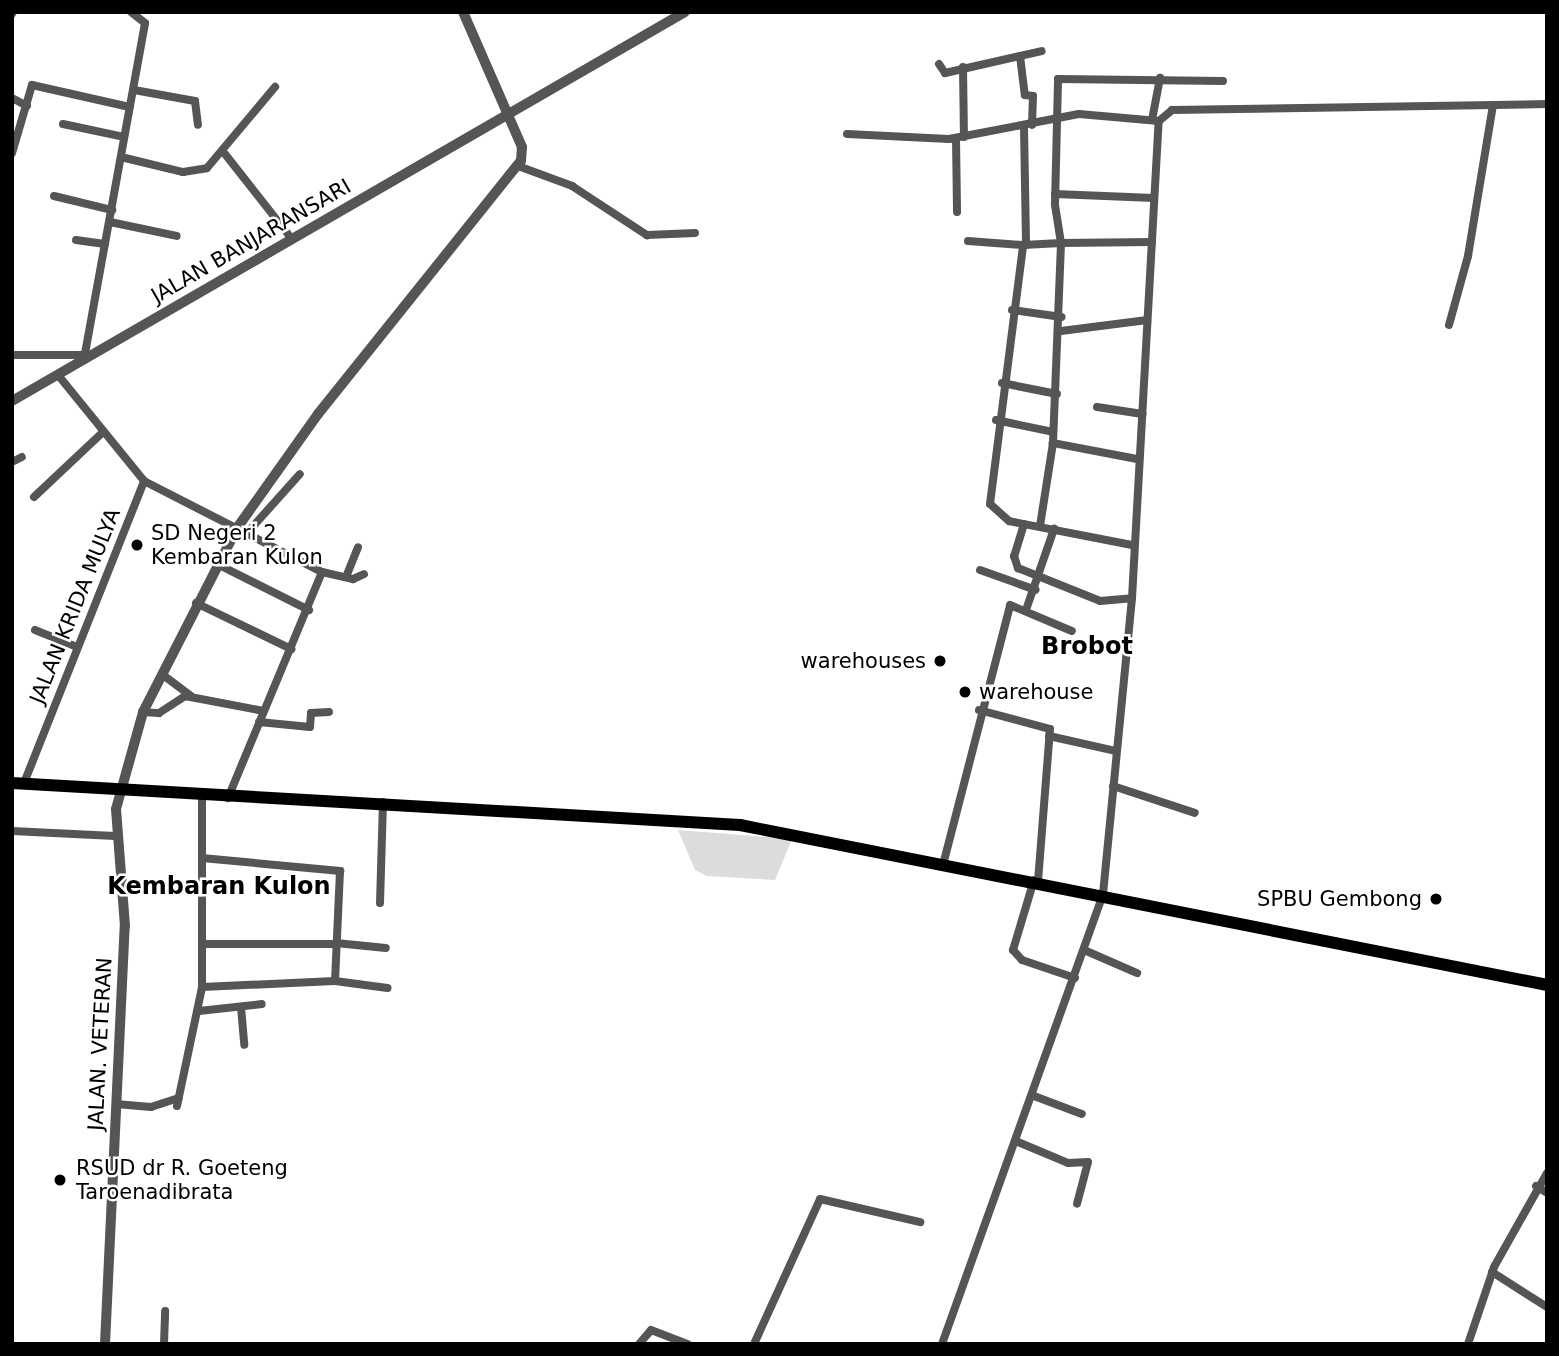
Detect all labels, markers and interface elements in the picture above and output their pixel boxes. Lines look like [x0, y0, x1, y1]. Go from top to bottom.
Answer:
street label: JALAN BANJARANSARI [147, 173, 355, 309]
street label: JALAN KRIDA MULYA [24, 505, 126, 707]
place label: SD Negeri 2 Kembaran Kulon [151, 520, 323, 570]
marker: SD Negeri 2 Kembaran Kulon [129, 537, 145, 553]
district label: Brobot [1041, 633, 1133, 661]
place label: warehouses [801, 648, 926, 674]
marker: warehouses [932, 653, 948, 669]
place label: warehouse [979, 679, 1093, 705]
marker: warehouse [957, 684, 973, 700]
district label: Kembaran Kulon [107, 873, 331, 901]
place label: SPBU Gembong [1257, 886, 1422, 912]
marker: SPBU Gembong [1428, 891, 1444, 907]
street label: JALAN. VETERAN [83, 957, 117, 1131]
place label: RSUD dr R. Goeteng Taroenadibrata [76, 1155, 288, 1205]
marker: RSUD dr R. Goeteng Taroenadibrata [50, 1170, 70, 1190]

